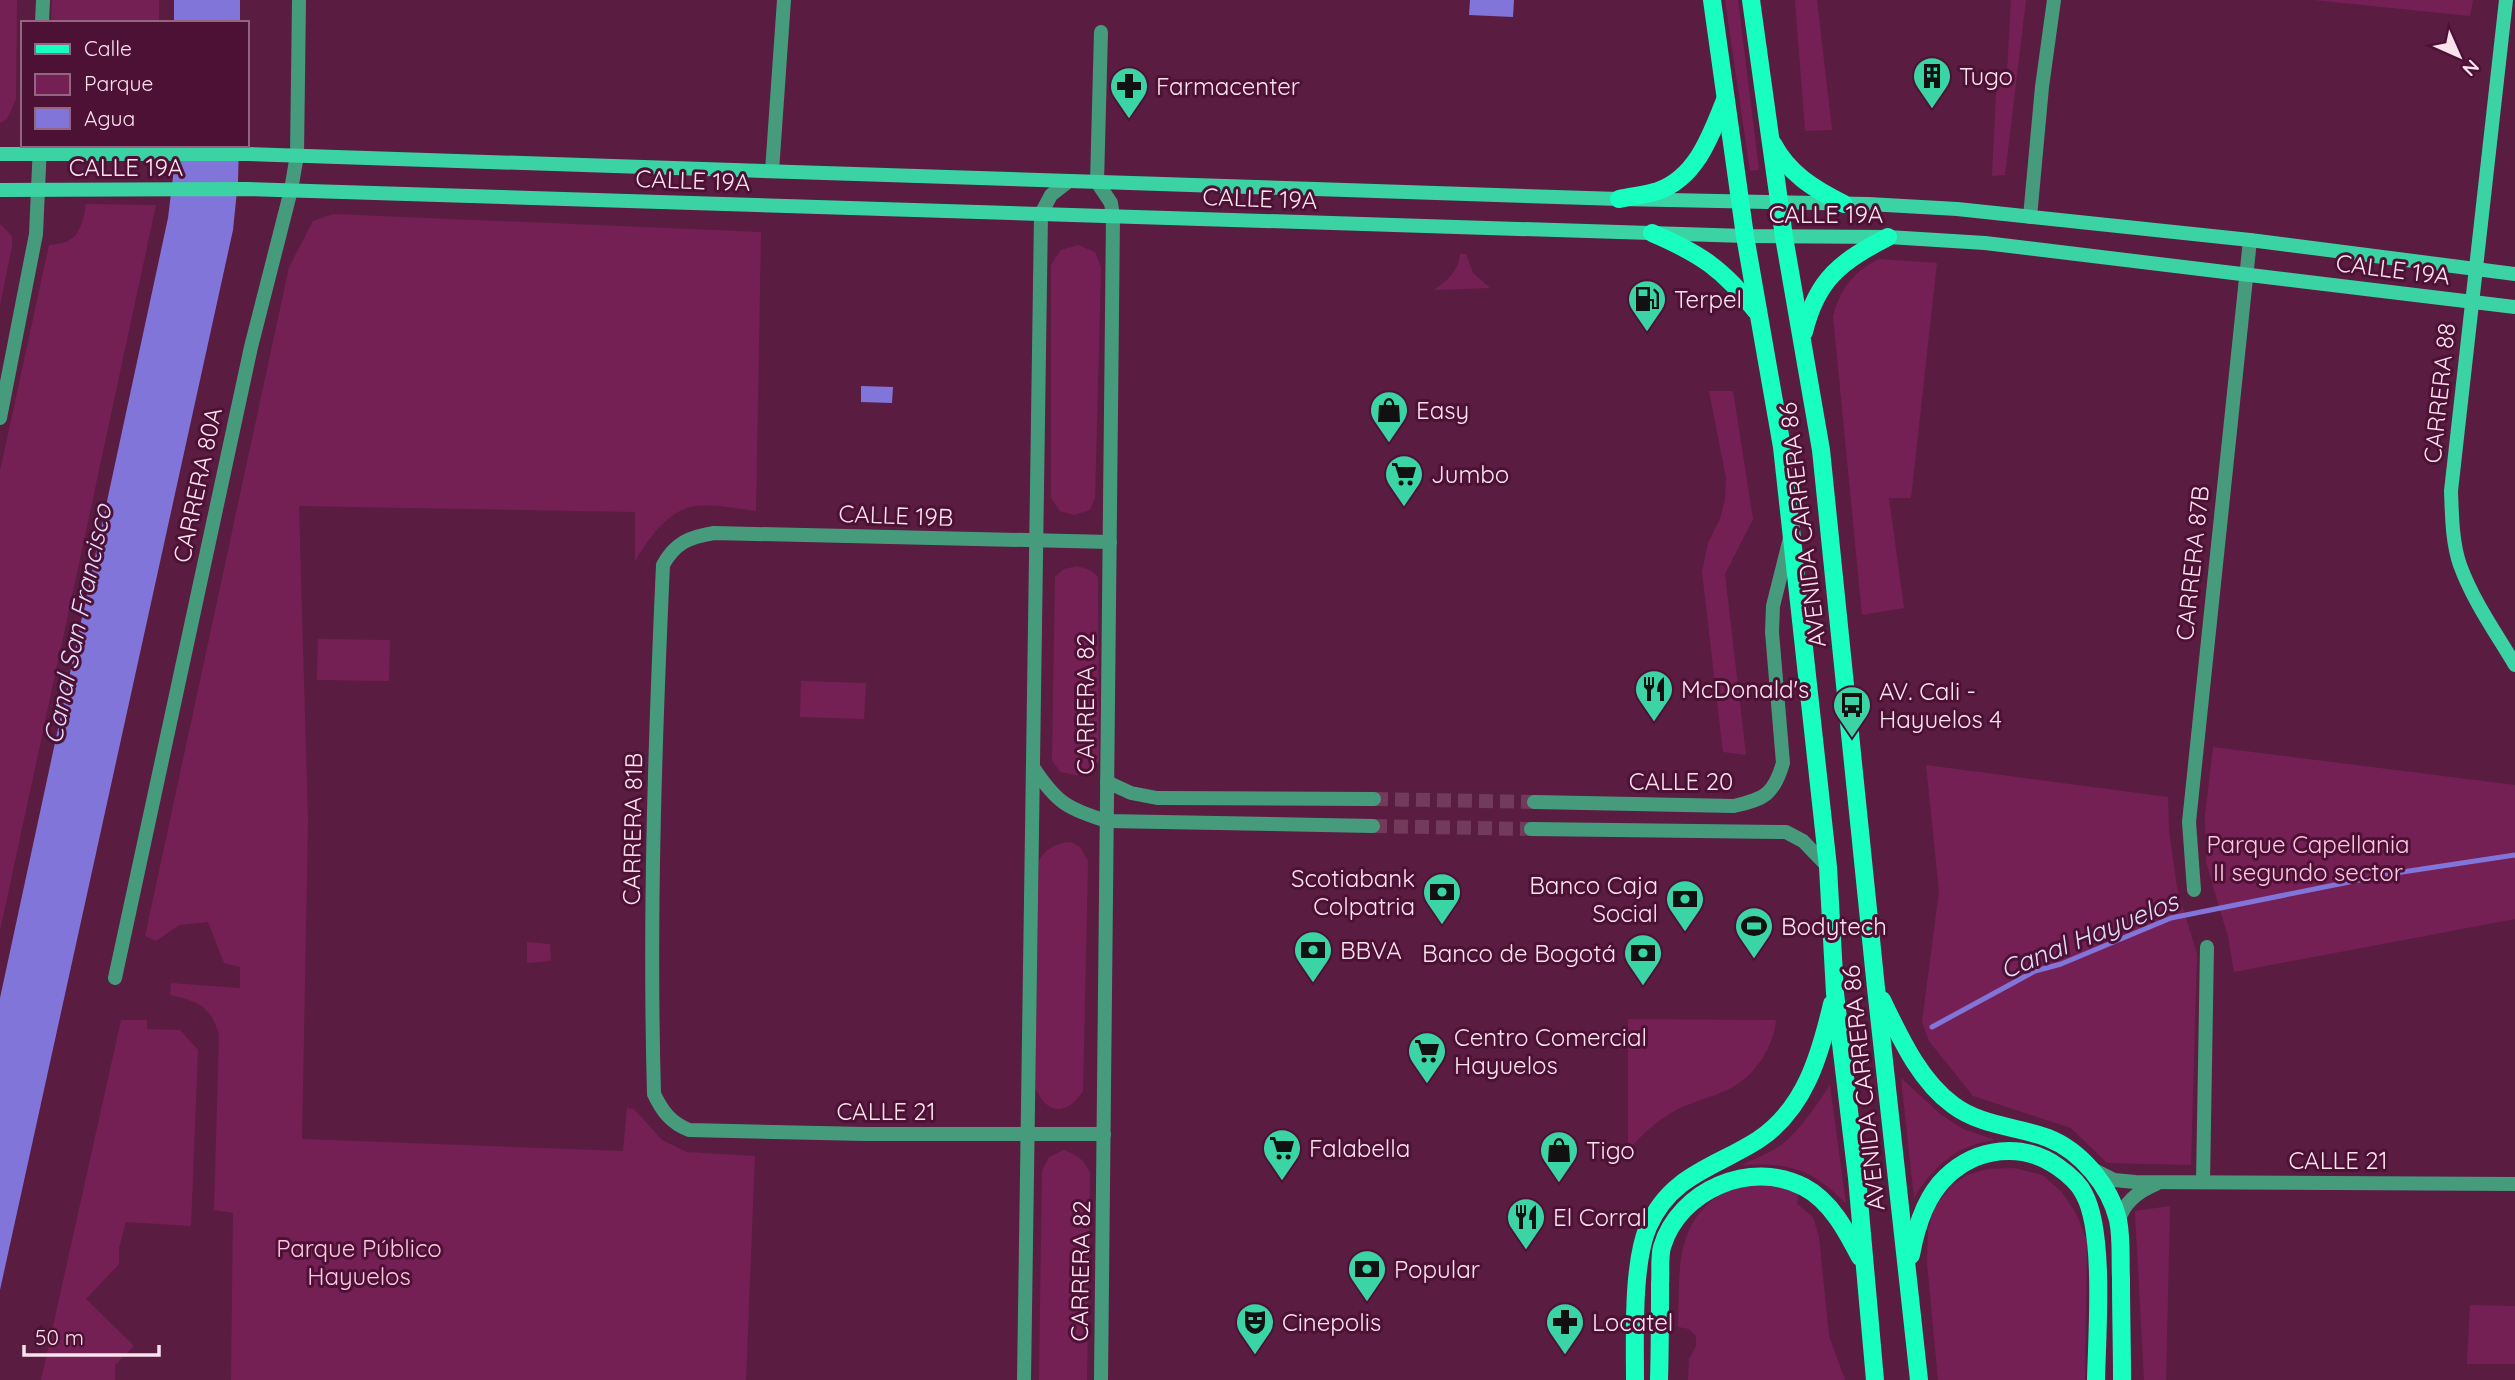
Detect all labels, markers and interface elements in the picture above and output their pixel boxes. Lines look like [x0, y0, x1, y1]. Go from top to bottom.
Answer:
legend [21, 21, 248, 147]
north arrow [2424, 21, 2494, 91]
text: Calle [84, 35, 132, 61]
building icon: Tugo [1911, 55, 1953, 110]
text: N [2458, 55, 2484, 81]
place label: Tugo [1959, 61, 2013, 91]
pharmacy icon: Farmacenter [1108, 65, 1150, 120]
text: Parque [84, 70, 153, 96]
place label: Farmacenter [1156, 71, 1300, 101]
text: Agua [84, 105, 135, 131]
street label: CALLE 19A [69, 152, 183, 182]
street label: CALLE 19A [635, 163, 751, 197]
street label: CALLE 19A [1202, 181, 1318, 215]
street label: CALLE 19A [1769, 199, 1883, 229]
street label: CALLE 19A [2334, 247, 2452, 291]
fuel station icon: Terpel [1626, 278, 1668, 333]
place label: Terpel [1674, 284, 1742, 314]
street label: CARRERA 88 [2417, 321, 2461, 465]
shop icon: Easy [1368, 389, 1410, 444]
place label: Easy [1416, 395, 1469, 425]
street label: AVENIDA CARRERA 86 [1772, 401, 1832, 649]
street label: CARRERA 80A [166, 405, 228, 565]
supermarket icon: Jumbo [1383, 453, 1425, 508]
place label: Jumbo [1431, 459, 1509, 489]
street label: CARRERA 87B [2169, 484, 2215, 642]
street label: CALLE 19B [838, 498, 954, 532]
water label: Canal San Francisco [35, 500, 119, 747]
street label: CARRERA 82 [1070, 633, 1100, 775]
restaurant icon: McDonald's [1633, 668, 1675, 723]
place label: McDonald's [1681, 674, 1809, 704]
place label: AV. Cali - Hayuelos 4 [1879, 676, 2002, 734]
bus stop icon: AV. Cali - Hayuelos 4 [1831, 684, 1873, 739]
street label: CARRERA 81B [616, 752, 648, 906]
street label: CALLE 20 [1629, 766, 1733, 796]
park label: Parque Capellania II segundo sector [2206, 829, 2410, 887]
place label: Scotiabank Colpatria [1291, 863, 1415, 921]
place label: Banco Caja Social [1529, 870, 1658, 928]
bank icon: Scotiabank Colpatria [1421, 871, 1463, 926]
bank icon: Banco Caja Social [1664, 878, 1706, 933]
water label: Canal Hayuelos [1995, 884, 2184, 986]
sports icon: Bodytech [1733, 905, 1775, 960]
place label: Bodytech [1781, 911, 1887, 941]
bank icon: BBVA [1292, 929, 1334, 984]
bank icon: Banco de Bogotá [1622, 932, 1664, 987]
place label: BBVA [1340, 935, 1402, 965]
place label: Banco de Bogotá [1422, 938, 1616, 968]
street label: AVENIDA CARRERA 86 [1835, 964, 1891, 1212]
place label: Centro Comercial Hayuelos [1454, 1022, 1647, 1080]
supermarket icon: Centro Comercial Hayuelos [1406, 1030, 1448, 1085]
street label: CALLE 21 [836, 1096, 936, 1126]
supermarket icon: Falabella [1261, 1127, 1303, 1182]
shop icon: Tigo [1538, 1129, 1580, 1184]
place label: Falabella [1309, 1133, 1410, 1163]
place label: Tigo [1586, 1135, 1635, 1165]
street label: CALLE 21 [2288, 1145, 2388, 1175]
restaurant icon: El Corral [1505, 1196, 1547, 1251]
street label: CARRERA 82 [1064, 1200, 1096, 1342]
place label: El Corral [1553, 1202, 1647, 1232]
park label: Parque Público Hayuelos [276, 1233, 442, 1291]
bank icon: Popular [1346, 1248, 1388, 1303]
place label: Popular [1394, 1254, 1480, 1284]
theatre icon: Cinepolis [1234, 1301, 1276, 1356]
pharmacy icon: Locatel [1544, 1301, 1586, 1356]
place label: Cinepolis [1282, 1307, 1381, 1337]
place label: Locatel [1592, 1307, 1673, 1337]
scale bar [24, 1314, 159, 1358]
text: 50 m [35, 1324, 84, 1350]

